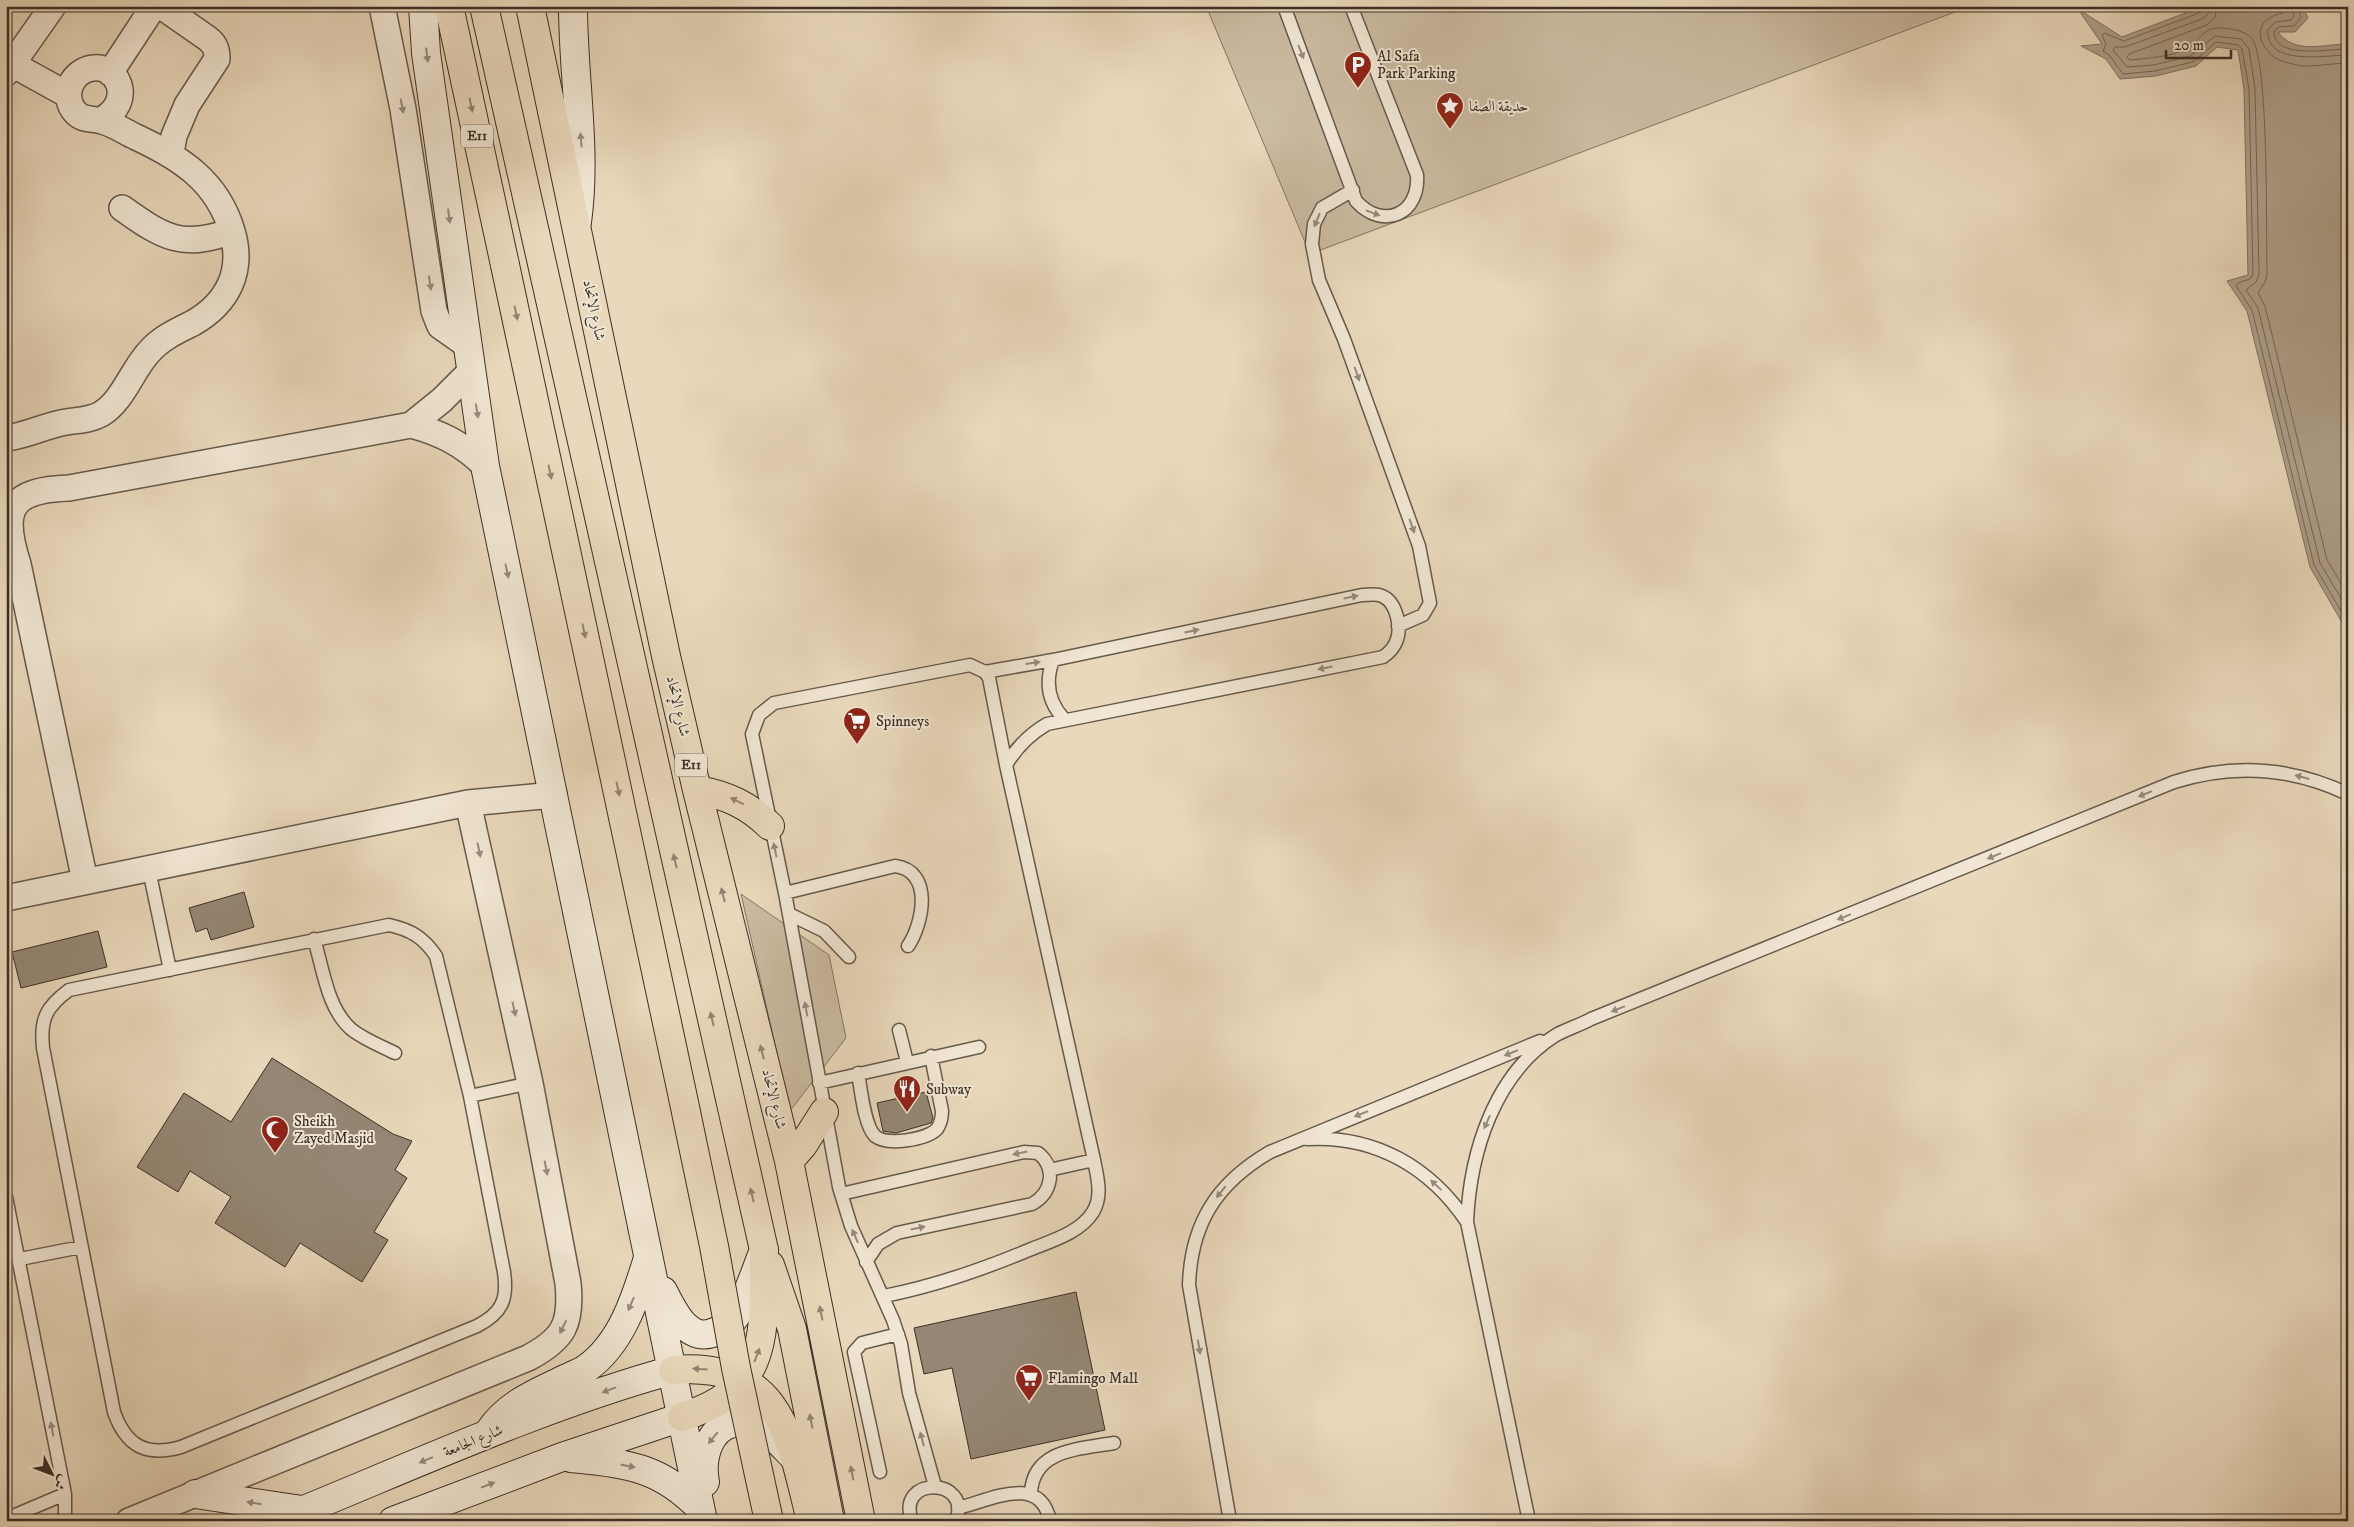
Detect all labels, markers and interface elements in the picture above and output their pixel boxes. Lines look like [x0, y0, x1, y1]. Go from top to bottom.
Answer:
scale bar [2166, 28, 2232, 60]
text: 20 m [2174, 36, 2204, 55]
one-way arrow [1297, 45, 1305, 60]
one-way arrow [423, 47, 431, 63]
place label: Al Safa Park Parking [1377, 47, 1456, 83]
parking icon: Al Safa Park Parking [1343, 50, 1373, 89]
place icon: حديقة الصفا [1435, 91, 1465, 130]
place label: حديقة الصفا [1469, 97, 1528, 116]
one-way arrow [398, 98, 406, 113]
one-way arrow [467, 98, 475, 113]
road number: E11 [461, 124, 493, 148]
one-way arrow [576, 131, 584, 147]
one-way arrow [445, 208, 453, 224]
one-way arrow [1366, 209, 1381, 217]
one-way arrow [1313, 213, 1321, 228]
one-way arrow [426, 276, 434, 292]
street label: شارع الإتحاد [575, 278, 610, 343]
one-way arrow [512, 305, 520, 320]
one-way arrow [1354, 366, 1361, 381]
one-way arrow [473, 404, 481, 420]
one-way arrow [546, 464, 554, 479]
one-way arrow [1409, 519, 1416, 534]
one-way arrow [504, 563, 512, 579]
one-way arrow [1343, 593, 1359, 601]
one-way arrow [580, 623, 588, 638]
one-way arrow [1184, 627, 1200, 635]
one-way arrow [1025, 659, 1041, 667]
one-way arrow [1318, 664, 1333, 672]
street label: شارع الإتحاد [659, 674, 694, 739]
supermarket icon: Spinneys [842, 706, 872, 745]
place label: Spinneys [876, 712, 929, 731]
road number: E11 [675, 754, 707, 776]
one-way arrow [2295, 773, 2310, 781]
one-way arrow [615, 782, 623, 798]
one-way arrow [2138, 791, 2152, 799]
one-way arrow [730, 797, 744, 805]
one-way arrow [771, 841, 779, 857]
one-way arrow [475, 843, 483, 858]
one-way arrow [1987, 852, 2001, 860]
one-way arrow [671, 853, 679, 868]
one-way arrow [719, 887, 727, 902]
one-way arrow [1836, 913, 1851, 921]
one-way arrow [510, 1001, 518, 1016]
one-way arrow [801, 1001, 809, 1017]
one-way arrow [1611, 1005, 1625, 1013]
one-way arrow [708, 1012, 716, 1027]
one-way arrow [758, 1045, 766, 1060]
one-way arrow [1504, 1050, 1519, 1057]
street label: شارع الإتحاد [754, 1067, 791, 1132]
restaurant icon: Subway [892, 1074, 922, 1113]
place label: Subway [926, 1080, 972, 1099]
one-way arrow [1353, 1110, 1368, 1118]
place label: Sheikh Zayed Masjid [294, 1112, 374, 1148]
mosque icon: Sheikh Zayed Masjid [260, 1115, 290, 1154]
one-way arrow [1483, 1115, 1491, 1129]
one-way arrow [1012, 1149, 1028, 1157]
one-way arrow [543, 1161, 551, 1177]
one-way arrow [1431, 1179, 1443, 1191]
one-way arrow [1215, 1185, 1226, 1198]
one-way arrow [747, 1186, 755, 1202]
one-way arrow [911, 1224, 926, 1232]
one-way arrow [851, 1228, 859, 1243]
one-way arrow [627, 1297, 635, 1311]
one-way arrow [817, 1306, 825, 1321]
one-way arrow [559, 1320, 567, 1334]
one-way arrow [1195, 1339, 1203, 1354]
one-way arrow [753, 1347, 761, 1362]
supermarket icon: Flamingo Mall [1014, 1363, 1044, 1402]
one-way arrow [692, 1365, 708, 1373]
place label: Flamingo Mall [1048, 1369, 1138, 1388]
one-way arrow [602, 1387, 617, 1394]
one-way arrow [807, 1413, 815, 1429]
one-way arrow [48, 1420, 56, 1436]
street label: شارع الجامعة [441, 1420, 507, 1464]
one-way arrow [707, 1431, 718, 1444]
one-way arrow [918, 1431, 926, 1447]
north arrow [28, 1450, 78, 1500]
one-way arrow [418, 1457, 433, 1465]
one-way arrow [620, 1462, 635, 1470]
one-way arrow [848, 1464, 856, 1480]
text: ش [50, 1471, 72, 1493]
one-way arrow [481, 1481, 496, 1489]
one-way arrow [246, 1499, 262, 1507]

